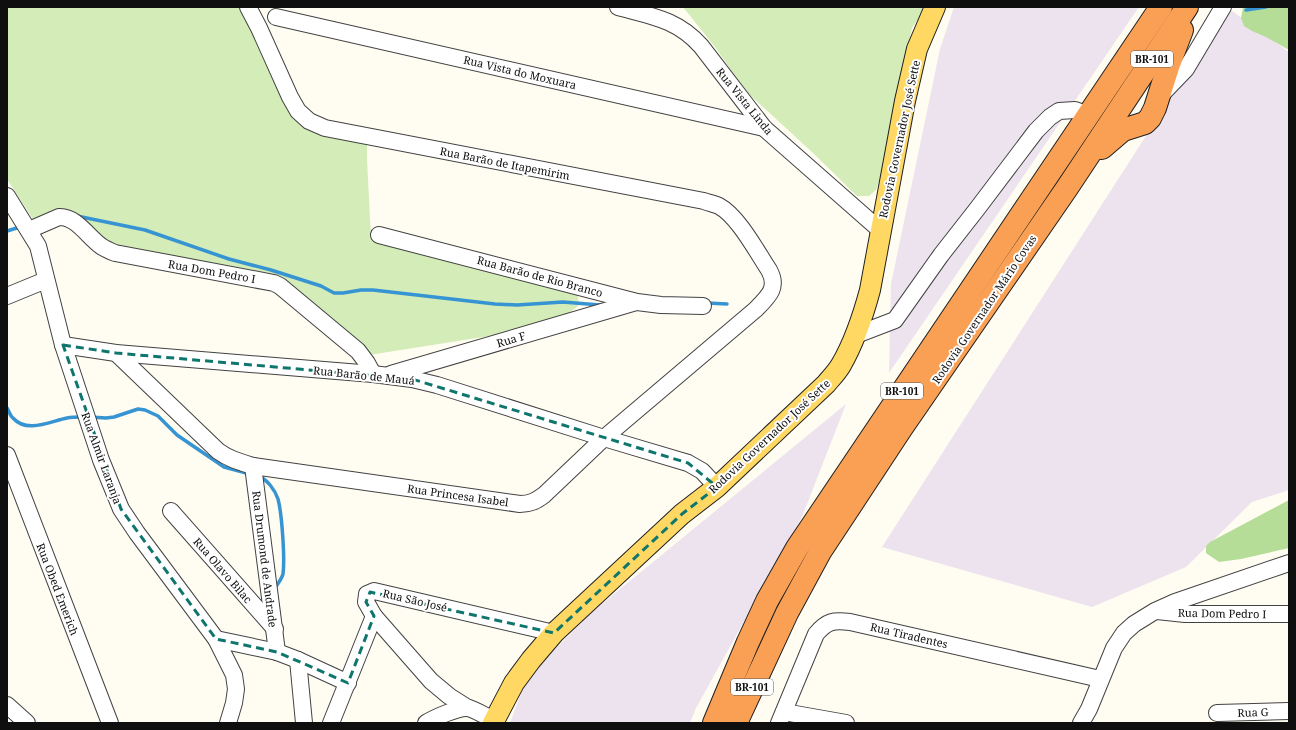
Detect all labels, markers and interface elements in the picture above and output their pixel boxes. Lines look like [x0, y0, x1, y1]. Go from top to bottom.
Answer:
road number: BR-101 [1131, 51, 1173, 67]
street label: Rua Vista do Moxuara [462, 52, 578, 92]
street label: Rodovia Governador José Sette [875, 59, 923, 219]
street label: Rua Vista Linda [713, 64, 777, 138]
street label: Rua Barão de Itapemirim [439, 143, 572, 183]
street label: Rodovia Governador Mário Covas [928, 232, 1040, 386]
street label: Rua Barão de Rio Branco [475, 252, 605, 300]
street label: Rua Dom Pedro I [167, 256, 257, 286]
street label: Rua F [495, 328, 528, 350]
street label: Rua Barão de Mauá [312, 362, 416, 388]
street label: Rodovia Governador José Sette [705, 375, 833, 496]
road number: BR-101 [881, 383, 923, 399]
street label: Rua Almir Laranja [78, 410, 126, 506]
street label: Rua Princesa Isabel [406, 480, 510, 510]
street label: Rua Drumond de Andrade [249, 490, 281, 628]
street label: Rua Olavo Bilac [190, 534, 256, 606]
street label: Rua Obed Emerich [33, 541, 83, 637]
street label: Rua São José [381, 585, 449, 615]
street label: Rua Dom Pedro I [1178, 605, 1266, 621]
street label: Rua Tiradentes [869, 619, 949, 651]
road number: BR-101 [731, 679, 773, 695]
street label: Rua G [1237, 704, 1269, 720]

